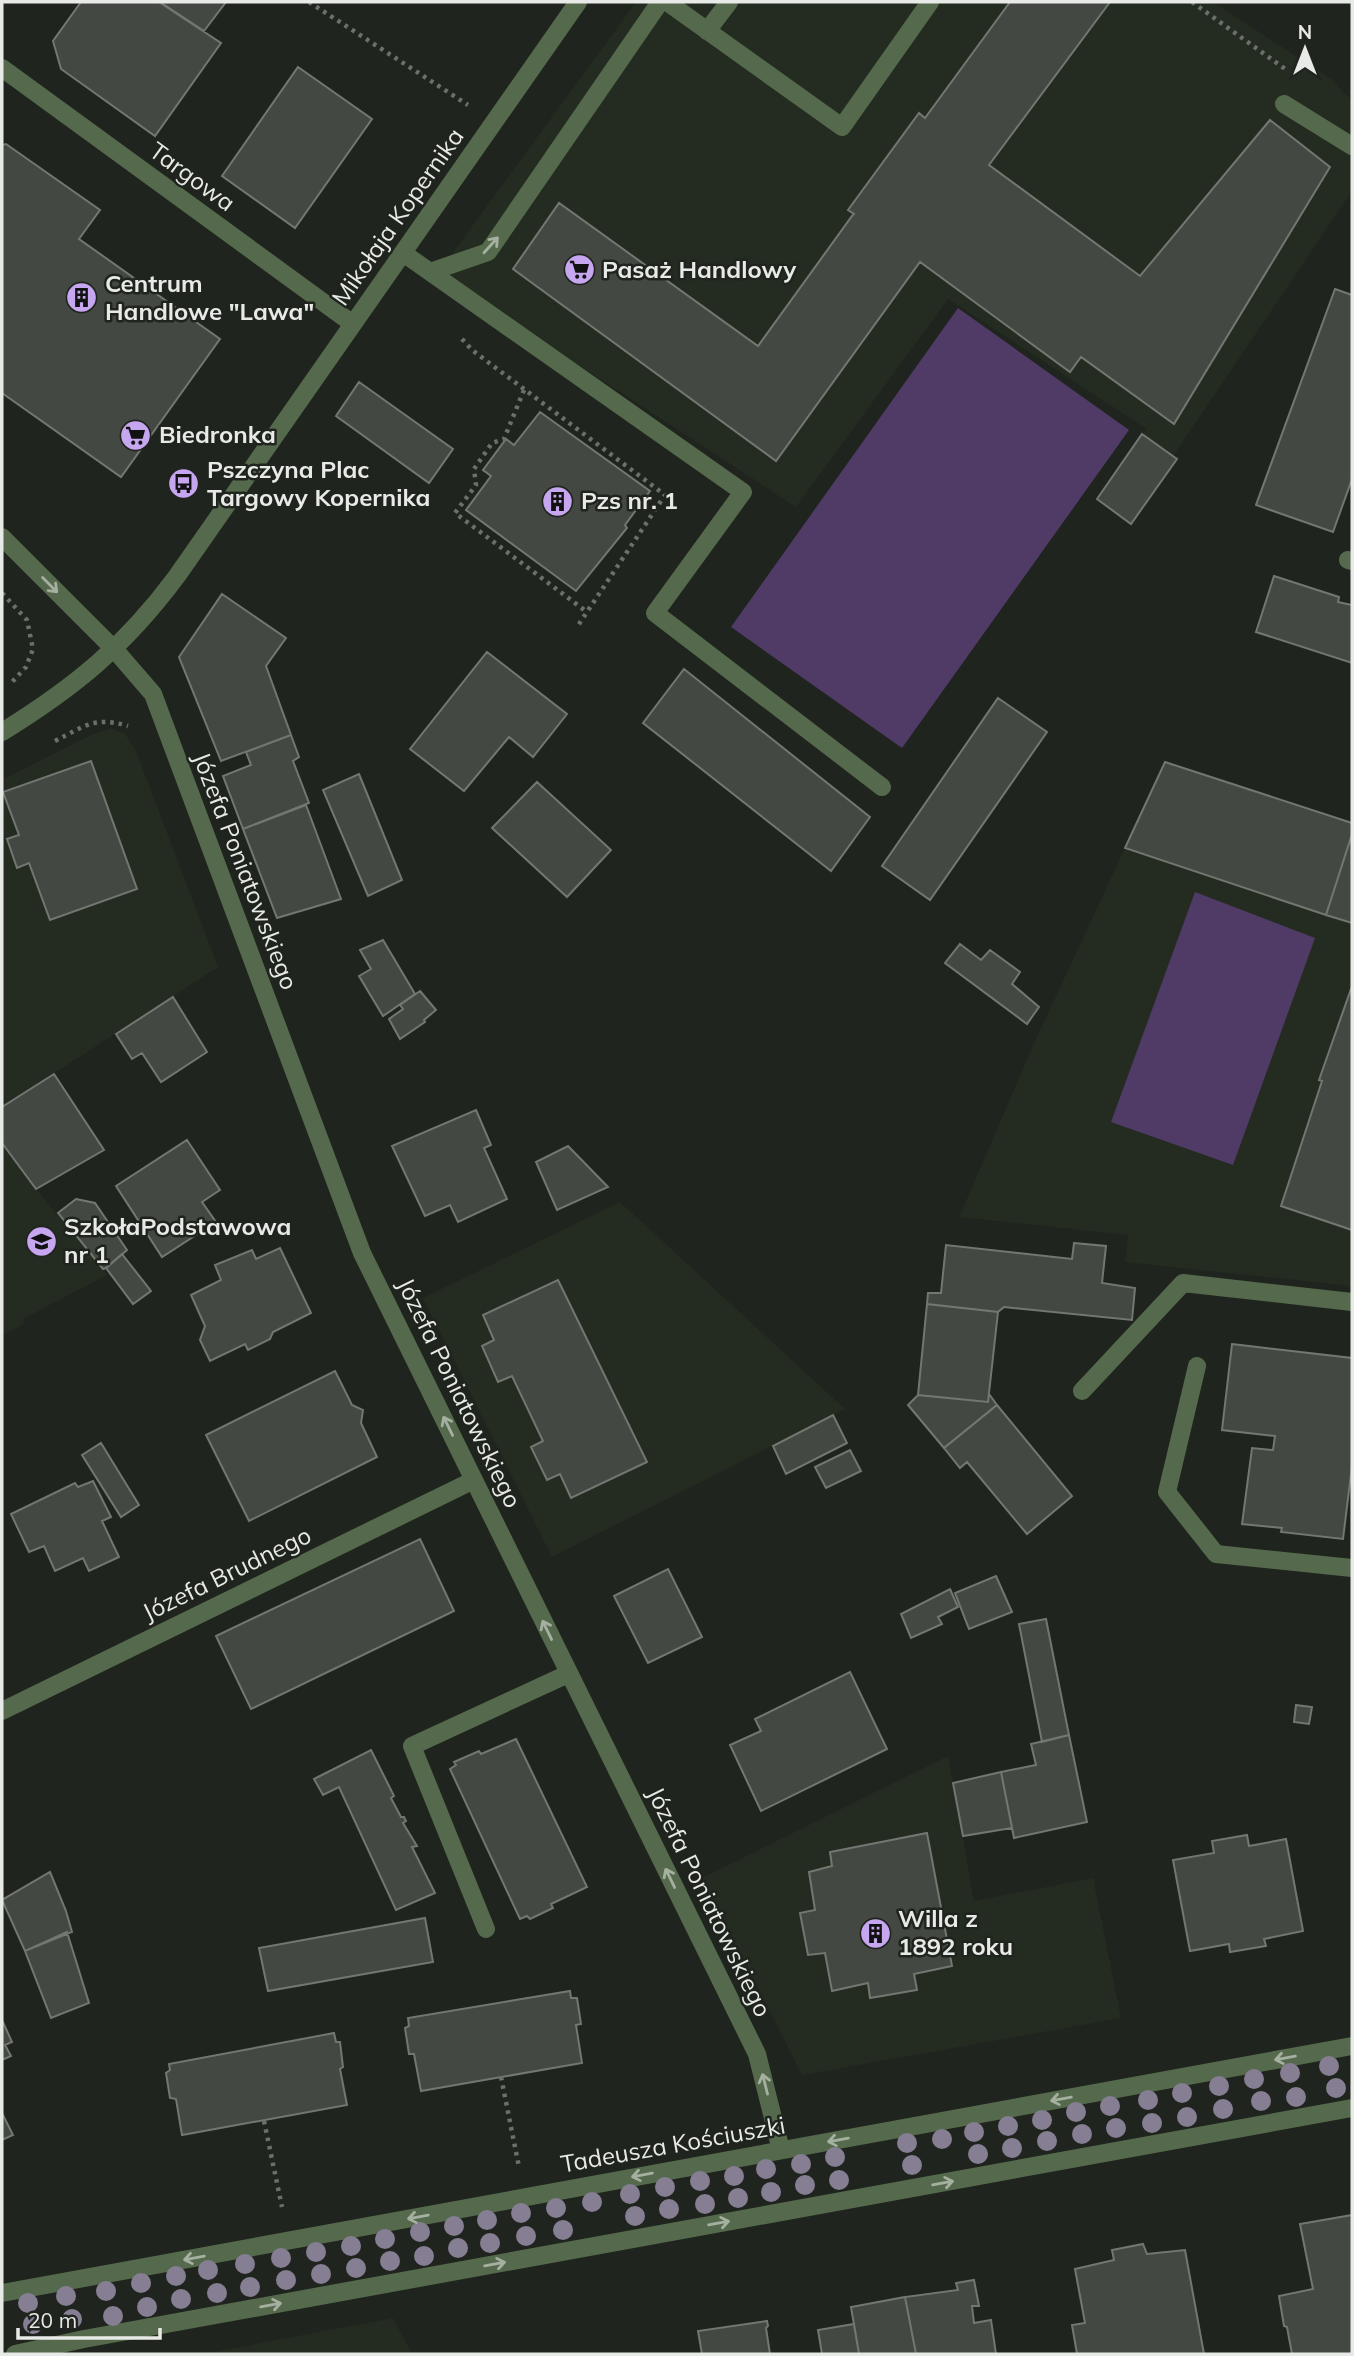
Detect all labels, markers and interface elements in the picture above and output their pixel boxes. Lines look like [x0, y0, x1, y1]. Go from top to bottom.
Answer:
north arrow [1270, 14, 1340, 84]
text: N [1298, 20, 1312, 44]
street label: Mikołaja Kopernika [325, 122, 470, 311]
street label: Targowa [144, 135, 241, 217]
one-way arrow [483, 236, 499, 254]
supermarket icon: Pasaż Handlowy [562, 253, 596, 287]
place label: Pasaż Handlowy [602, 254, 797, 284]
place label: Centrum Handlowe "Lawa" [105, 268, 314, 326]
building icon: Centrum Handlowe "Lawa" [65, 281, 99, 315]
supermarket icon: Biedronka [119, 418, 153, 452]
place label: Biedronka [159, 419, 276, 449]
place label: Pszczyna Plac Targowy Kopernika [207, 454, 431, 512]
bus stop icon: Pszczyna Plac Targowy Kopernika [167, 467, 201, 501]
building icon: Pzs nr. 1 [541, 484, 575, 518]
place label: Pzs nr. 1 [581, 485, 678, 515]
one-way arrow [41, 577, 58, 594]
street label: Józefa Poniatowskiego [187, 748, 305, 994]
place label: SzkołaPodstawowa nr 1 [64, 1211, 291, 1269]
school or university icon: SzkołaPodstawowa nr 1 [24, 1224, 58, 1258]
street label: Józefa Poniatowskiego [391, 1273, 529, 1512]
one-way arrow [440, 1416, 454, 1437]
street label: Józefa Brudnego [137, 1519, 316, 1627]
one-way arrow [540, 1620, 553, 1641]
street label: Józefa Poniatowskiego [641, 1782, 779, 2021]
one-way arrow [662, 1868, 676, 1889]
place label: Willa z 1892 roku [898, 1903, 1013, 1961]
building icon: Willa z 1892 roku [858, 1916, 892, 1950]
one-way arrow [1274, 2052, 1297, 2065]
one-way arrow [758, 2073, 771, 2096]
one-way arrow [1050, 2093, 1073, 2106]
street label: Tadeusza Kościuszki [558, 2109, 787, 2179]
one-way arrow [827, 2134, 849, 2147]
one-way arrow [631, 2169, 654, 2183]
one-way arrow [931, 2176, 954, 2189]
one-way arrow [407, 2210, 430, 2224]
one-way arrow [707, 2216, 730, 2229]
one-way arrow [183, 2251, 206, 2265]
one-way arrow [483, 2257, 506, 2271]
scale bar [18, 2296, 159, 2340]
one-way arrow [259, 2298, 282, 2311]
text: 20 m [28, 2307, 77, 2333]

